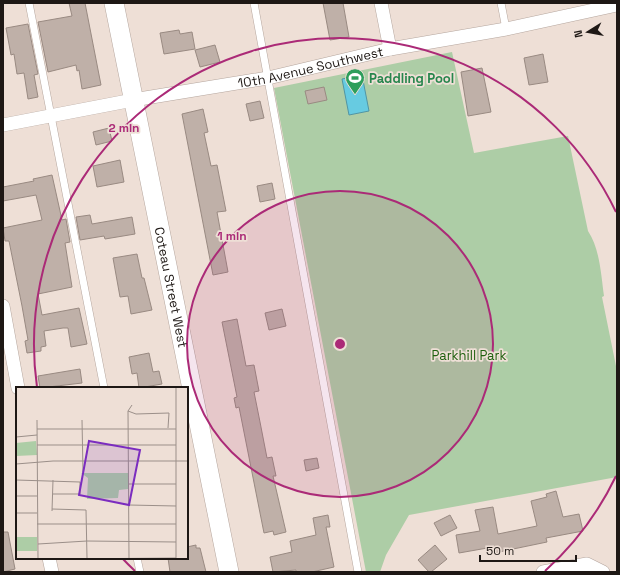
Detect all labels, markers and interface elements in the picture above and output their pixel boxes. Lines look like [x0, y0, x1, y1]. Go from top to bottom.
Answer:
north arrow [568, 12, 608, 52]
text: N [571, 29, 586, 39]
street label: 10th Avenue Southwest [236, 42, 385, 91]
sports icon: Paddling Pool [344, 67, 366, 95]
place label: Paddling Pool [369, 70, 454, 87]
text: 2 min [108, 120, 140, 136]
street label: Coteau Street West [151, 225, 192, 349]
text: 1 min [217, 228, 247, 244]
centre of rings [333, 337, 347, 351]
park label: Parkhill Park [432, 347, 506, 364]
inset map [16, 387, 188, 559]
scale bar [480, 537, 576, 563]
text: 50 m [486, 543, 514, 559]

